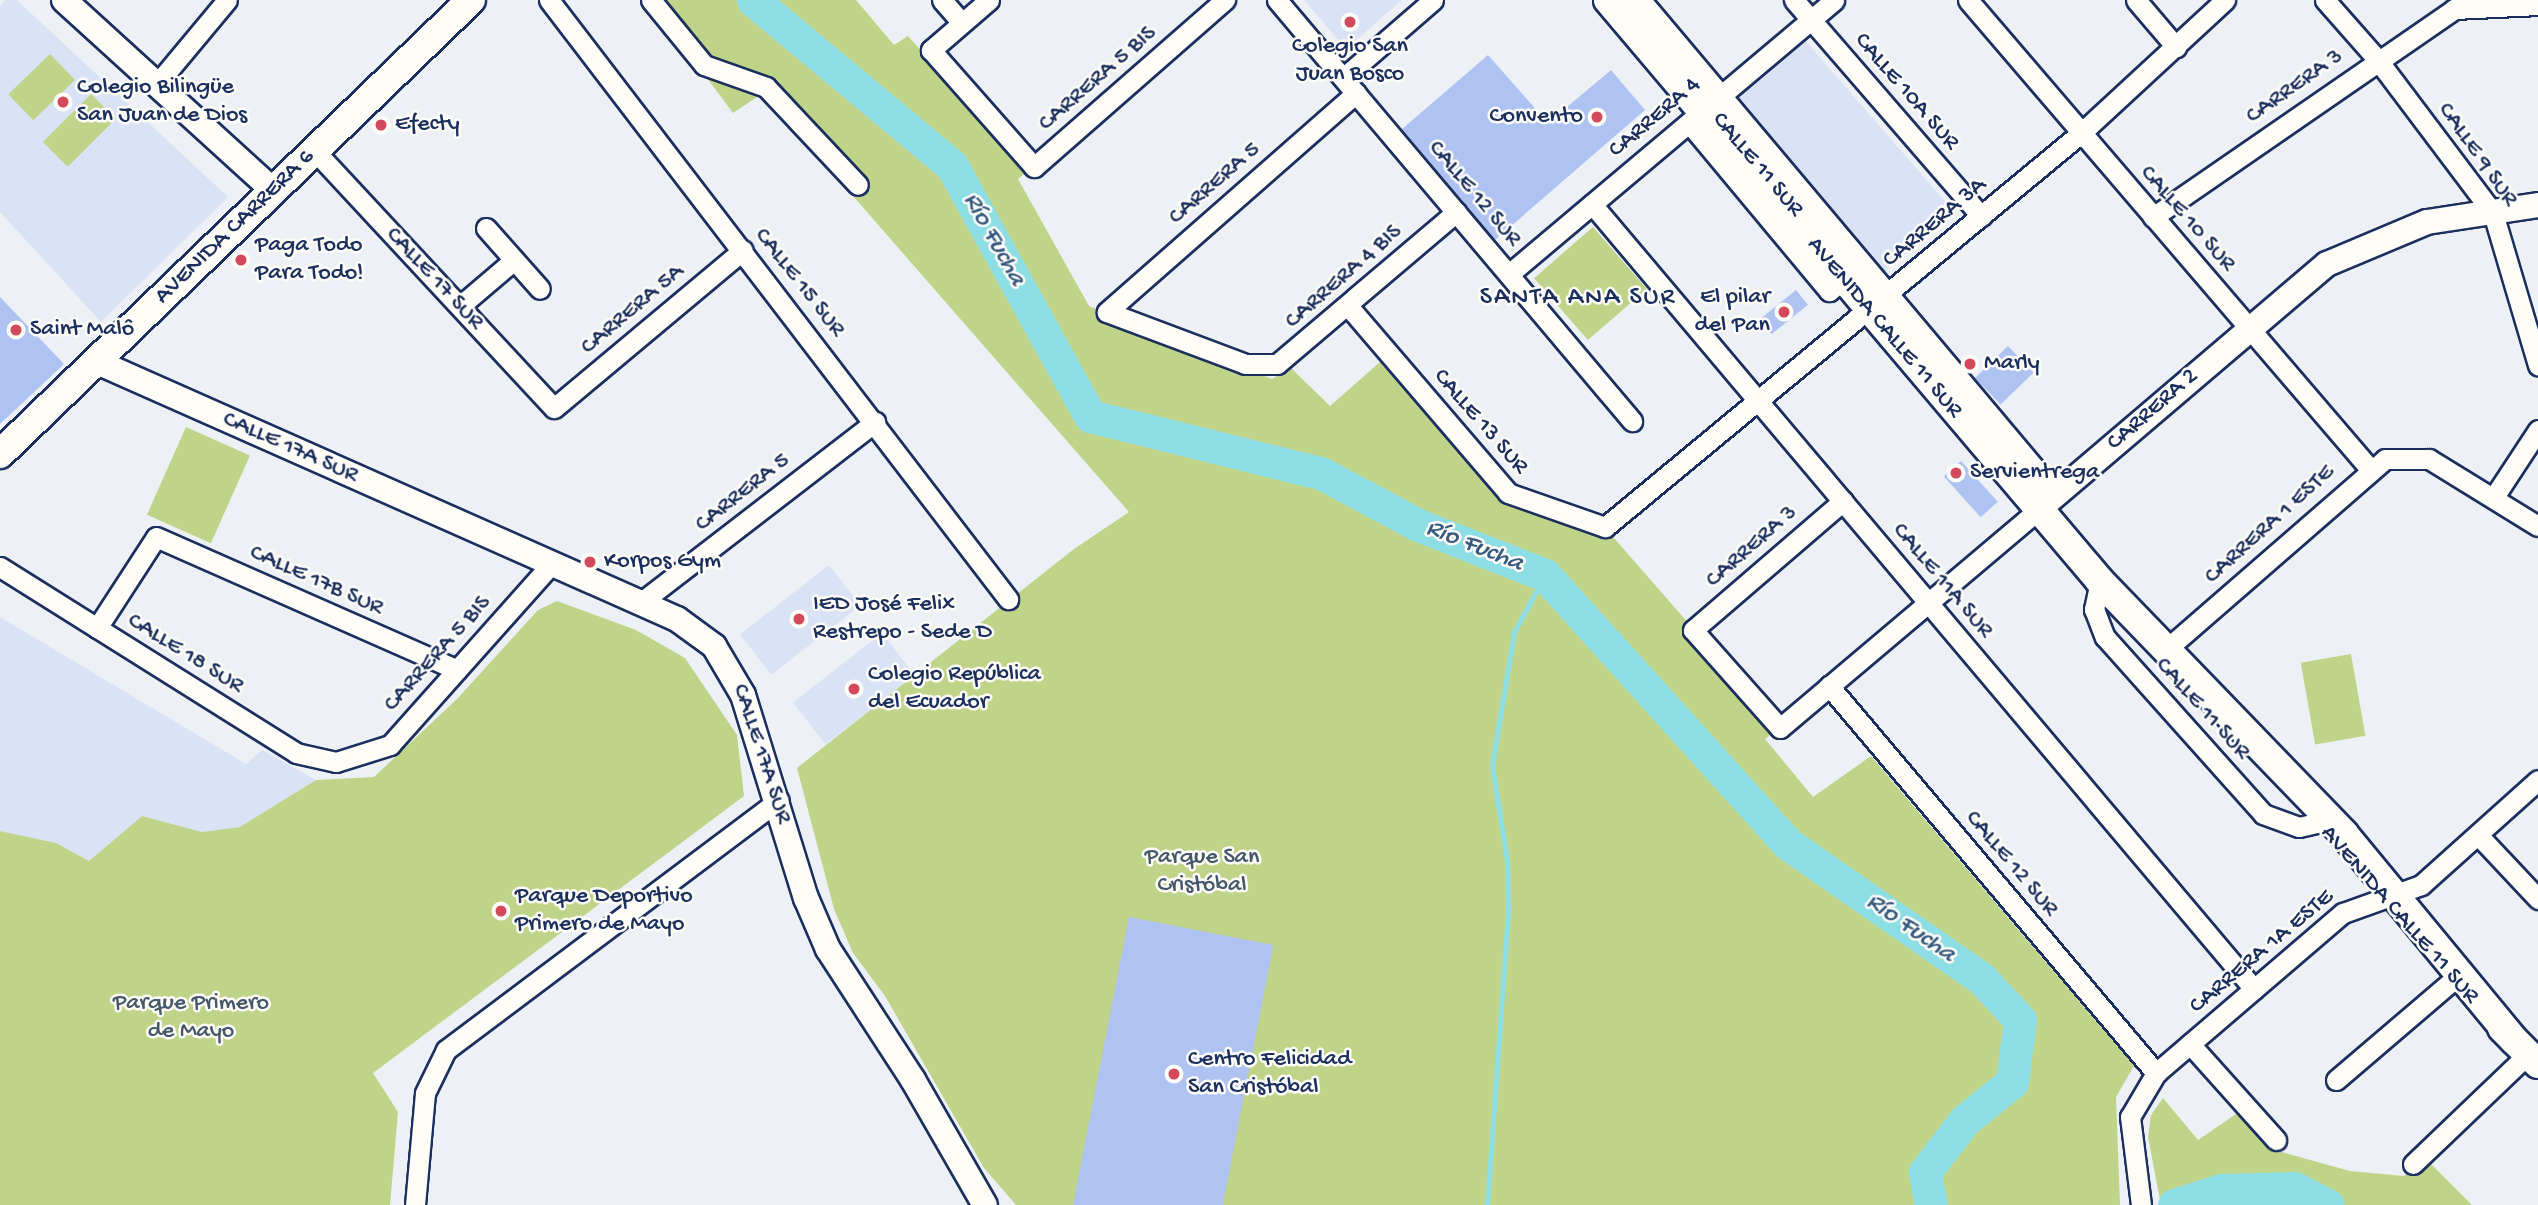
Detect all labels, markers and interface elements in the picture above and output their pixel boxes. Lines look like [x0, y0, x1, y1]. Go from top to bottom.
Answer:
marker: Colegio San Juan Bosco [1342, 14, 1358, 30]
street label: CARRERA 5 BIS [1033, 20, 1163, 138]
street label: CALLE 10A SUR [1847, 27, 1965, 157]
place label: Colegio San Juan Bosco [1292, 33, 1408, 89]
street label: CARRERA 3 [2241, 43, 2349, 131]
street label: CARRERA 4 [1603, 71, 1707, 165]
place label: Colegio Bilingüe San Juan de Dios [77, 74, 247, 130]
marker: Colegio Bilingüe San Juan de Dios [55, 94, 71, 110]
street label: CALLE 9 SUR [2431, 97, 2523, 213]
place label: Convento [1490, 103, 1583, 131]
street label: CALLE 11 SUR [1705, 107, 1809, 223]
marker: Convento [1589, 109, 1605, 125]
place label: Efecty [395, 111, 459, 139]
marker: Efecty [373, 117, 389, 133]
street label: CALLE 12 SUR [1421, 135, 1527, 253]
street label: CARRERA 5 [1163, 136, 1267, 232]
street label: AVENIDA CARRERA 6 [149, 143, 321, 311]
street label: CALLE 10 SUR [2133, 160, 2241, 278]
street label: CARRERA 3A [1877, 171, 1993, 275]
water label: Río Fucha [955, 188, 1031, 292]
street label: CARRERA 4 BIS [1280, 218, 1408, 336]
street label: CALLE 17 SUR [379, 221, 489, 337]
street label: CALLE 15 SUR [747, 223, 851, 343]
place label: Paga Todo Para Todo! [255, 232, 363, 288]
street label: AVENIDA CALLE 11 SUR [1800, 232, 1968, 424]
marker: Paga Todo Para Todo! [233, 252, 249, 268]
street label: CARRERA 5A [575, 258, 691, 362]
district label: SANTA ANA SUR [1481, 283, 1675, 315]
place label: El pilar del Pan [1695, 284, 1770, 340]
marker: El pilar del Pan [1776, 304, 1792, 320]
place label: Saint Malô [30, 316, 134, 344]
marker: Saint Malô [8, 322, 24, 338]
place label: Marly [1984, 350, 2040, 378]
marker: Marly [1962, 356, 1978, 372]
street label: CALLE 13 SUR [1426, 363, 1534, 481]
street label: CARRERA 2 [2101, 363, 2205, 457]
street label: CALLE 17A SUR [218, 405, 362, 491]
street label: CARRERA 5 [690, 447, 796, 539]
place label: Servientrega [1970, 459, 2099, 487]
street label: CARRERA 1 ESTE [2199, 459, 2341, 591]
marker: Servientrega [1948, 465, 1964, 481]
street label: CARRERA 3 [1700, 499, 1804, 595]
water label: Río Fucha [1421, 513, 1527, 581]
street label: CALLE 11A SUR [1885, 517, 1999, 645]
street label: CALLE 17B SUR [245, 539, 387, 623]
place label: Korpos Gym [604, 548, 721, 576]
marker: Korpos Gym [582, 554, 598, 570]
street label: CARRERA 5 BIS [378, 590, 498, 718]
place label: IED José Felix Restrepo - Sede D [813, 591, 992, 647]
street label: CALLE 18 SUR [122, 607, 248, 701]
marker: IED José Felix Restrepo - Sede D [791, 611, 807, 627]
street label: CALLE 11 SUR [2148, 652, 2256, 766]
place label: Colegio República del Ecuador [868, 661, 1041, 717]
street label: CALLE 17A SUR [725, 681, 797, 827]
marker: Colegio República del Ecuador [846, 681, 862, 697]
street label: CALLE 12 SUR [1958, 805, 2064, 923]
street label: AVENIDA CALLE 11 SUR [2314, 820, 2484, 1010]
park label: Parque San Cristóbal [1145, 844, 1259, 900]
place label: Parque Deportivo Primero de Mayo [515, 883, 693, 939]
street label: CARRERA 1A ESTE [2184, 883, 2340, 1021]
water label: Río Fucha [1859, 887, 1961, 971]
marker: Parque Deportivo Primero de Mayo [493, 903, 509, 919]
park label: Parque Primero de Mayo [113, 990, 269, 1046]
place label: Centro Felicidad San Cristóbal [1188, 1046, 1351, 1102]
marker: Centro Felicidad San Cristóbal [1166, 1066, 1182, 1082]

